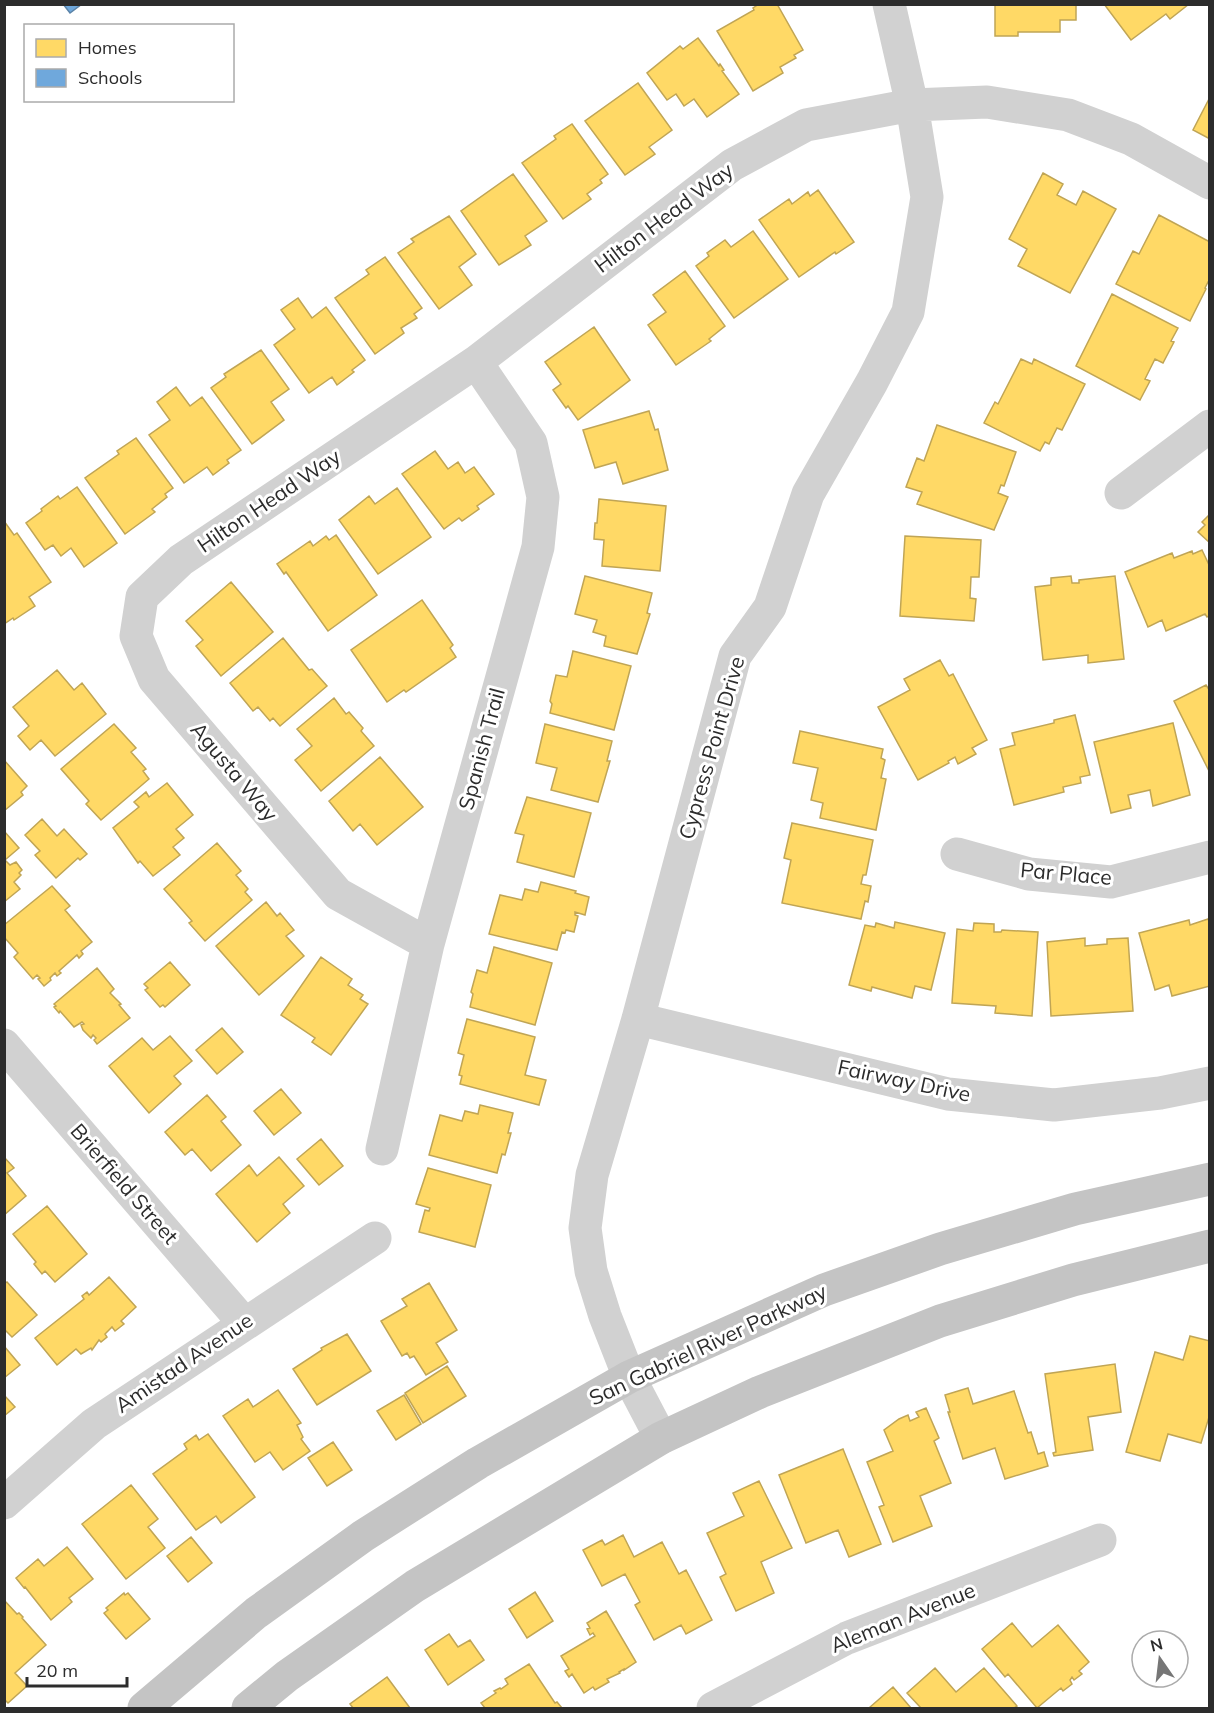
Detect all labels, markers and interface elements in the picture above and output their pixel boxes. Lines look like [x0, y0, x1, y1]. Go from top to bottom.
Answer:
legend [24, 24, 234, 102]
text: Homes [78, 36, 137, 59]
text: Schools [78, 66, 143, 89]
street label: Hilton Head Way [589, 157, 738, 278]
street label: Hilton Head Way [192, 443, 345, 558]
street label: Cypress Point Drive [673, 653, 750, 842]
street label: Spanish Trail [452, 685, 510, 812]
street label: Agusta Way [186, 716, 284, 826]
street label: Par Place [1019, 856, 1113, 890]
street label: Fairway Drive [835, 1053, 973, 1107]
street label: Brierfield Street [65, 1118, 184, 1249]
street label: San Gabriel River Parkway [585, 1278, 831, 1411]
street label: Amistad Avenue [110, 1307, 257, 1418]
street label: Aleman Avenue [826, 1576, 979, 1658]
north arrow [1130, 1629, 1190, 1689]
text: N [1148, 1633, 1165, 1656]
scale bar [27, 1650, 128, 1688]
text: 20 m [36, 1659, 78, 1682]

